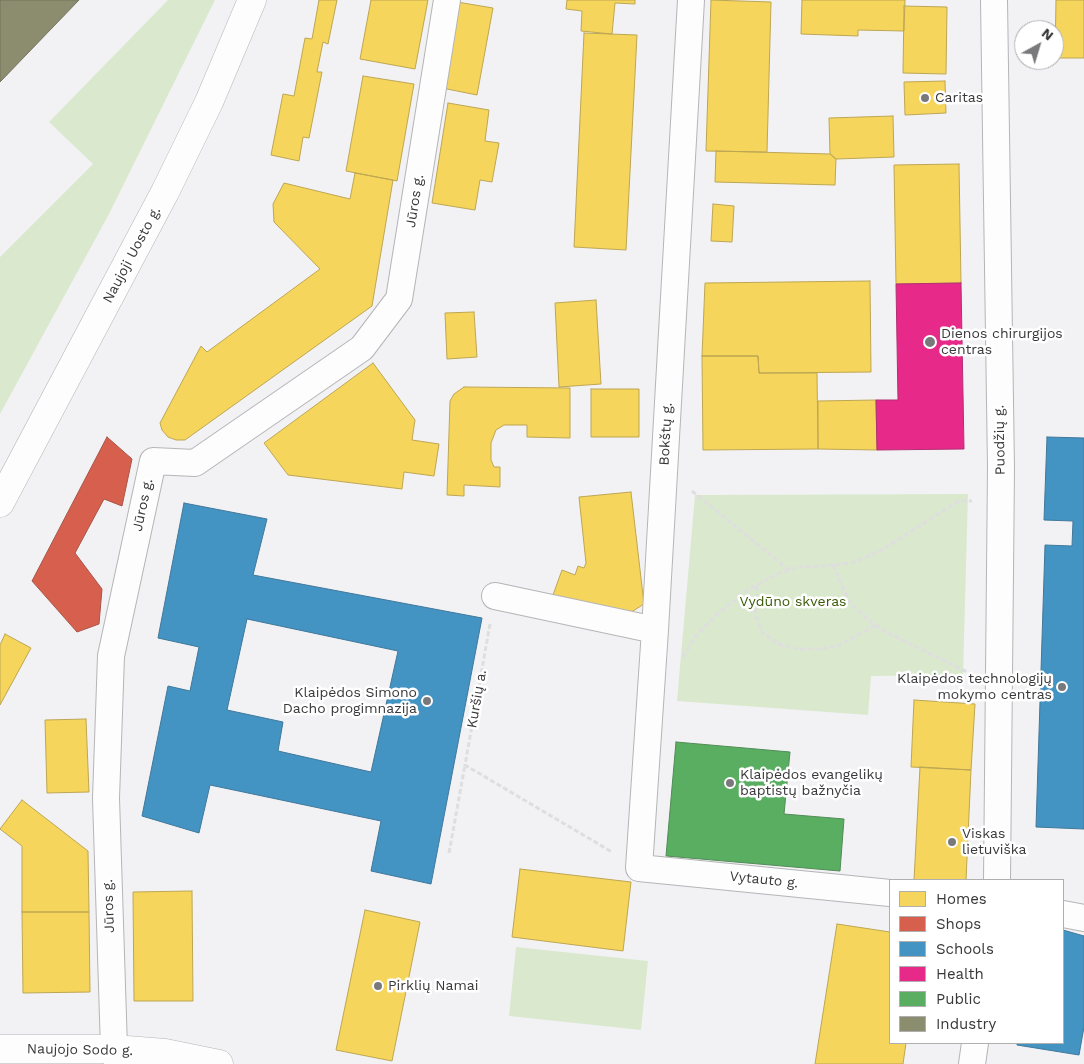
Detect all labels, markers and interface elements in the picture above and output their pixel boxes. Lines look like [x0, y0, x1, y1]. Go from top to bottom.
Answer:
north arrow [1014, 20, 1064, 70]
text: N [1039, 25, 1057, 44]
place label: Caritas [935, 90, 983, 106]
marker: Caritas [919, 92, 931, 104]
street label: Jūros g. [403, 173, 427, 229]
street label: Naujoji Uosto g. [99, 204, 165, 306]
place label: Dienos chirurgijos centras [941, 326, 1063, 358]
marker: Dienos chirurgijos centras [923, 335, 937, 349]
street label: Bokštų g. [656, 402, 676, 466]
street label: Puodžių g. [991, 405, 1009, 475]
street label: Jūros g. [129, 477, 157, 533]
park label: Vydūno skveras [740, 594, 846, 610]
street label: Kuršių a. [464, 668, 490, 730]
place label: Klaipėdos technologijų mokymo centras [897, 671, 1052, 704]
marker: Klaipėdos technologijų mokymo centras [1056, 681, 1068, 693]
place label: Klaipėdos Simono Dacho progimnazija [283, 685, 417, 718]
marker: Klaipėdos Simono Dacho progimnazija [421, 695, 433, 707]
place label: Klaipėdos evangelikų baptistų bažnyčia [740, 767, 883, 800]
marker: Klaipėdos evangelikų baptistų bažnyčia [724, 777, 736, 789]
place label: Viskas lietuviška [962, 826, 1026, 859]
marker: Viskas lietuviška [946, 836, 958, 848]
street label: Vytauto g. [729, 868, 799, 892]
street label: Jūros g. [100, 879, 118, 933]
legend [889, 879, 1064, 1044]
text: Homes [936, 890, 987, 908]
text: Shops [936, 915, 981, 933]
text: Schools [936, 940, 994, 958]
text: Health [936, 965, 984, 983]
place label: Pirklių Namai [388, 978, 478, 994]
marker: Pirklių Namai [372, 980, 384, 992]
text: Public [936, 990, 981, 1008]
text: Industry [936, 1015, 996, 1033]
street label: Naujojo Sodo g. [27, 1041, 133, 1059]

